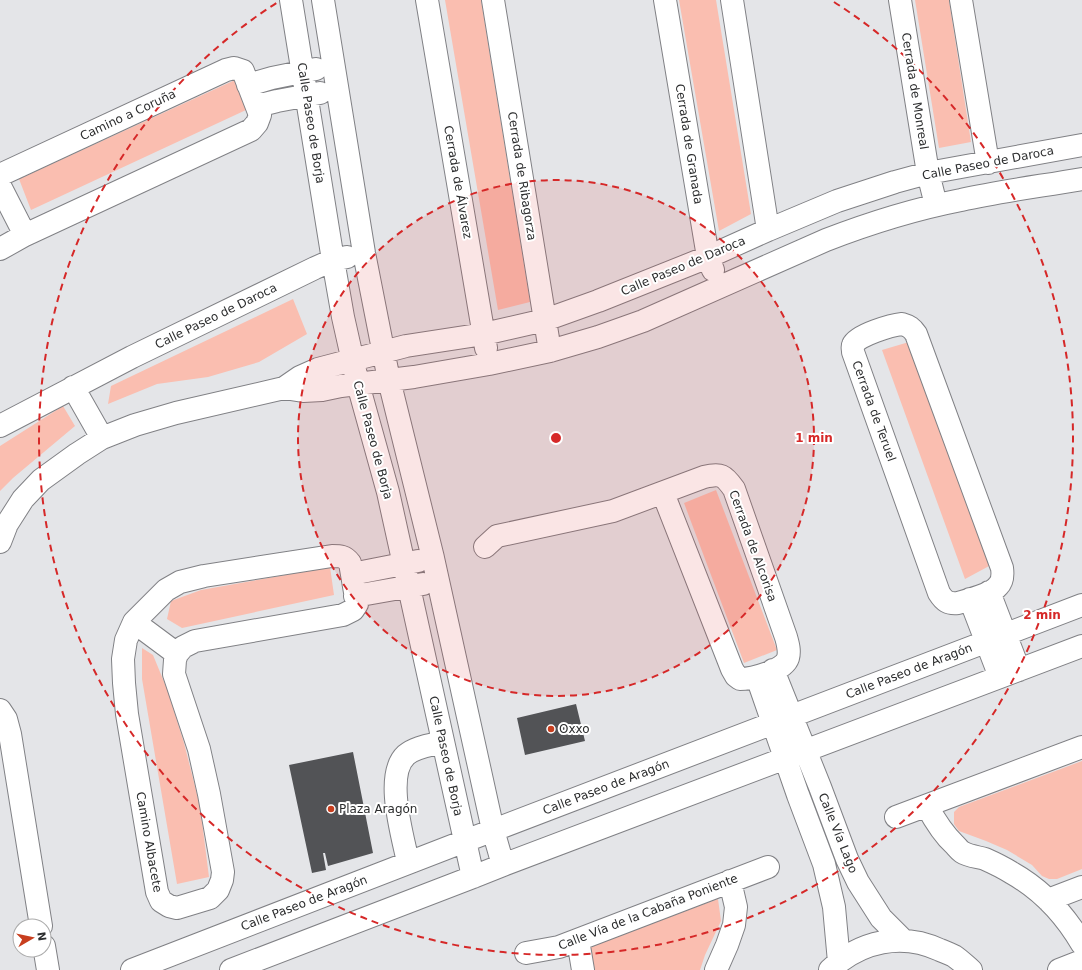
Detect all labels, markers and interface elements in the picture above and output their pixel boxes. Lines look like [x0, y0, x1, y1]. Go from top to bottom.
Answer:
street label: Cerrada de Monreal [899, 31, 931, 151]
street label: Calle Paseo de Borja [295, 61, 327, 185]
street label: Cerrada de Granada [673, 83, 705, 205]
street label: Camino a Coruña [78, 87, 178, 143]
street label: Cerrada de Ribagorza [505, 110, 539, 242]
street label: Cerrada de Álvarez [441, 124, 476, 240]
street label: Calle Paseo de Daroca [921, 143, 1055, 183]
street label: Calle Paseo de Daroca [619, 233, 747, 299]
street label: Calle Paseo de Daroca [153, 280, 279, 352]
street label: Cerrada de Teruel [849, 359, 899, 463]
street label: Calle Paseo de Borja [350, 379, 396, 501]
centre of rings [549, 431, 563, 445]
text: 1 min [795, 431, 833, 445]
street label: Cerrada de Alcorisa [726, 488, 780, 604]
text: 2 min [1023, 608, 1061, 622]
street label: Calle Paseo de Aragón [844, 640, 974, 702]
street label: Calle Paseo de Borja [426, 695, 466, 817]
place label: Oxxo [559, 722, 590, 736]
marker: Oxxo [546, 724, 556, 734]
street label: Calle Paseo de Aragón [541, 756, 671, 818]
street label: Camino Albacete [133, 791, 165, 893]
street label: Calle Vía Lago [816, 791, 860, 875]
place label: Plaza Aragón [339, 802, 417, 816]
marker: Plaza Aragón [326, 804, 336, 814]
street label: Calle Vía de la Cabaña Poniente [556, 871, 740, 953]
street label: Calle Paseo de Aragón [239, 872, 369, 934]
north arrow [12, 918, 52, 958]
text: N [34, 931, 49, 942]

